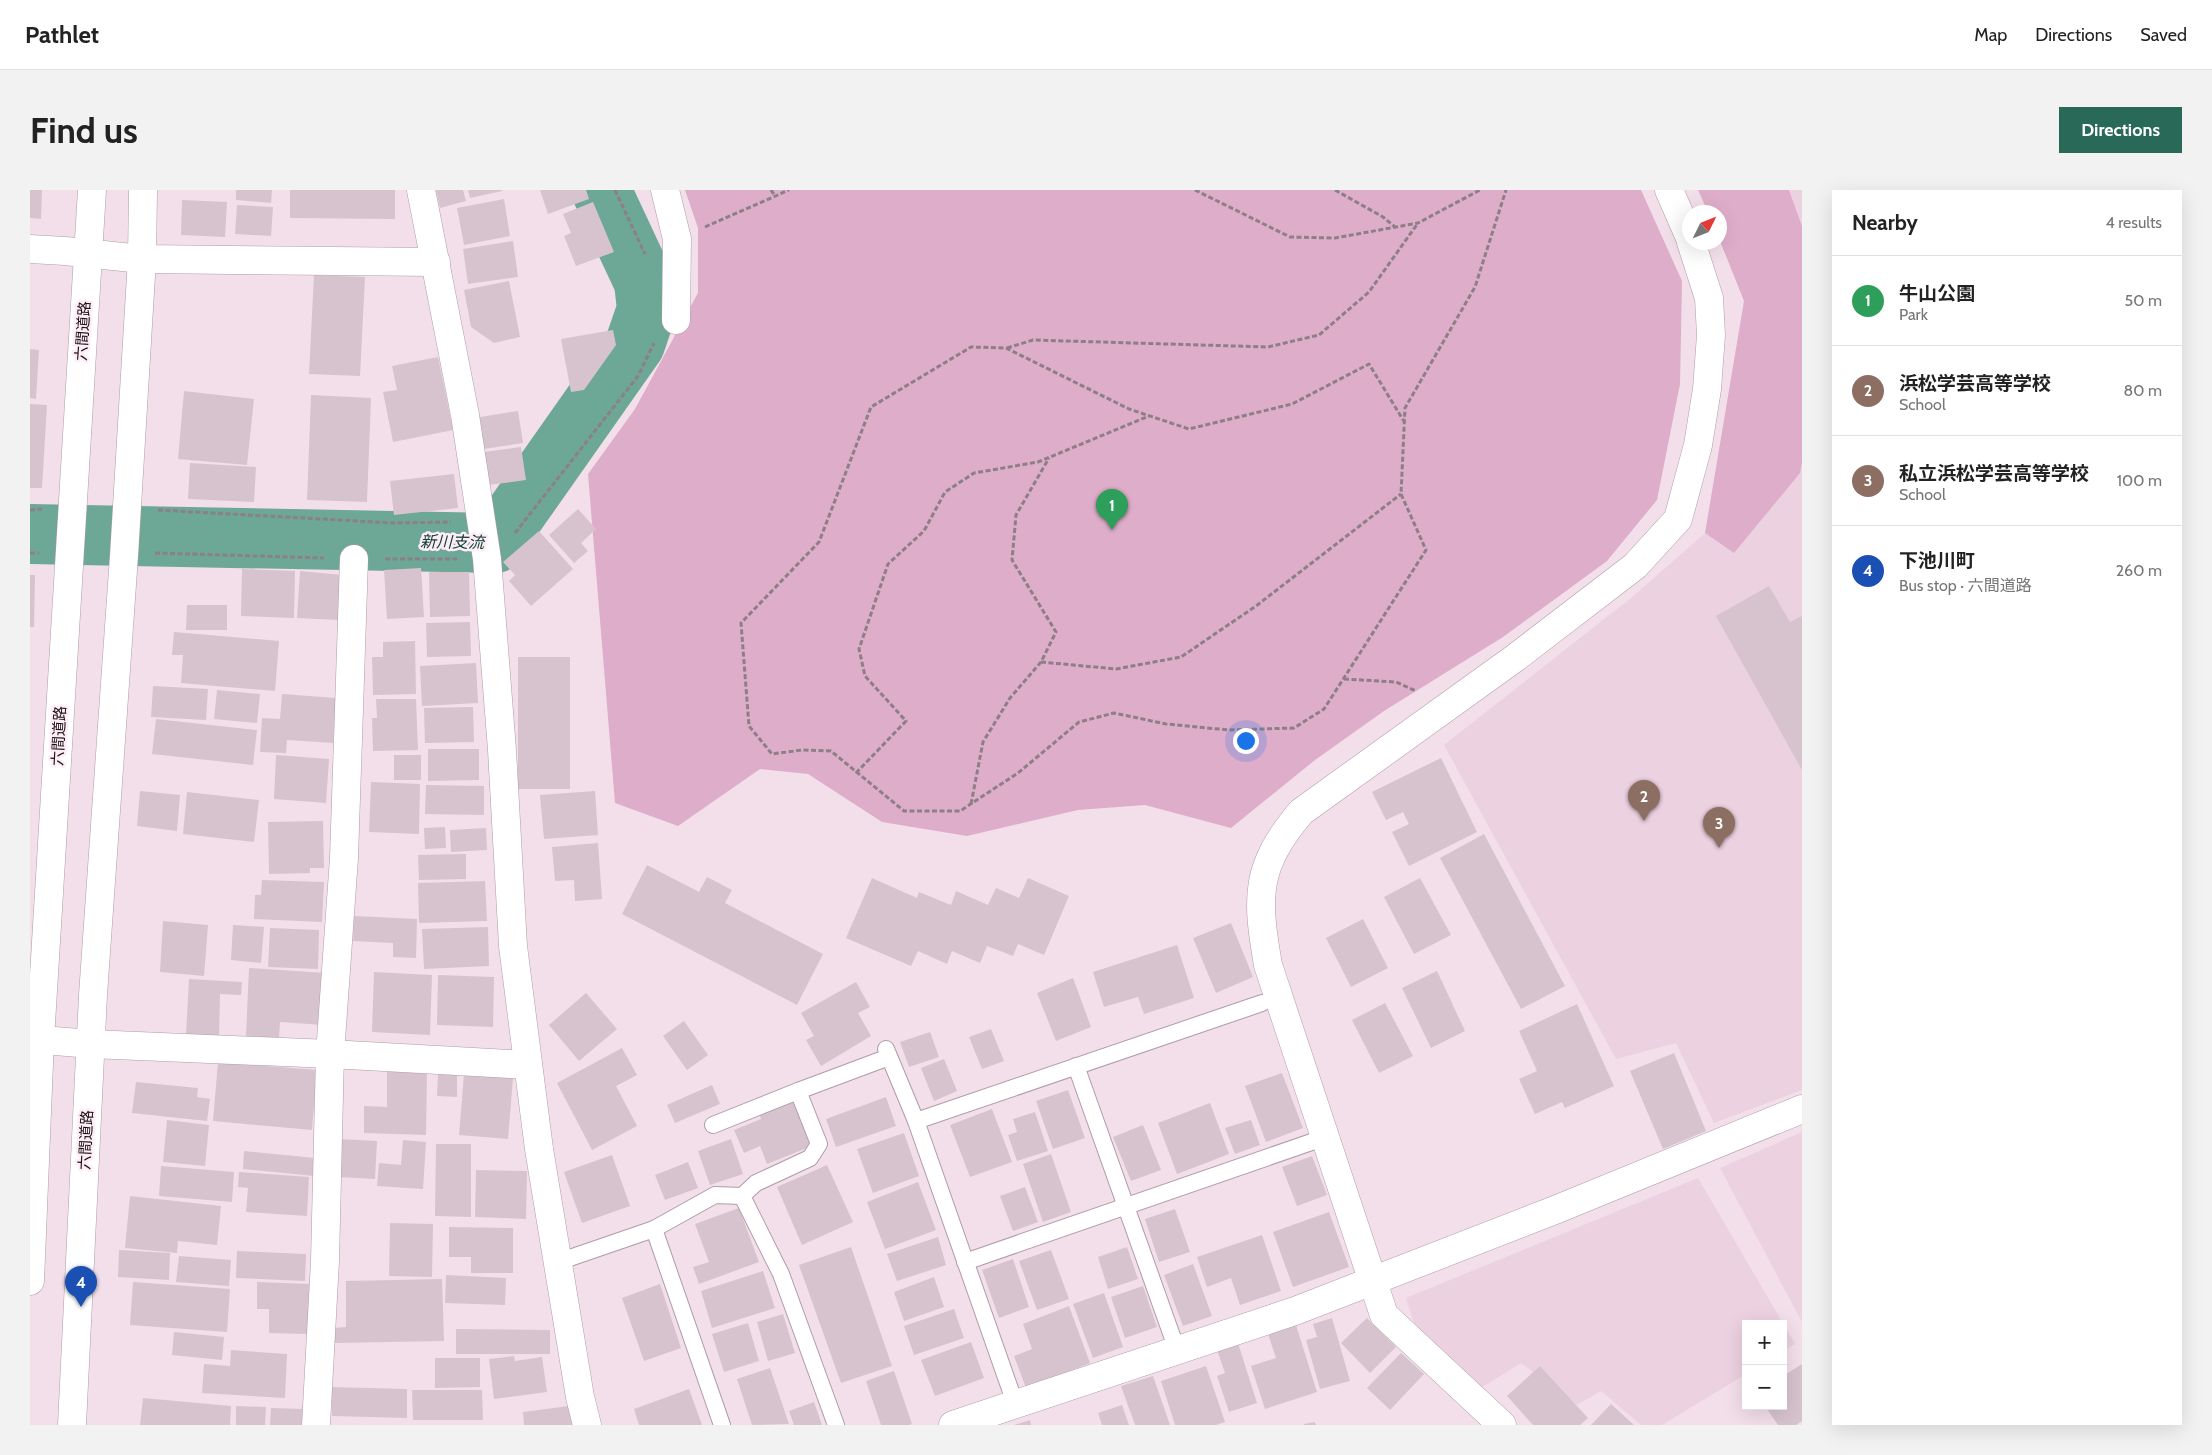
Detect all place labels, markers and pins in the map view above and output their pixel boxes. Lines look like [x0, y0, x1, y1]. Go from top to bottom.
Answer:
pin: 1 [1096, 489, 1128, 530]
pin: 2 [1628, 780, 1660, 821]
pin: 3 [1703, 807, 1735, 848]
pin: 4 [65, 1266, 97, 1307]

